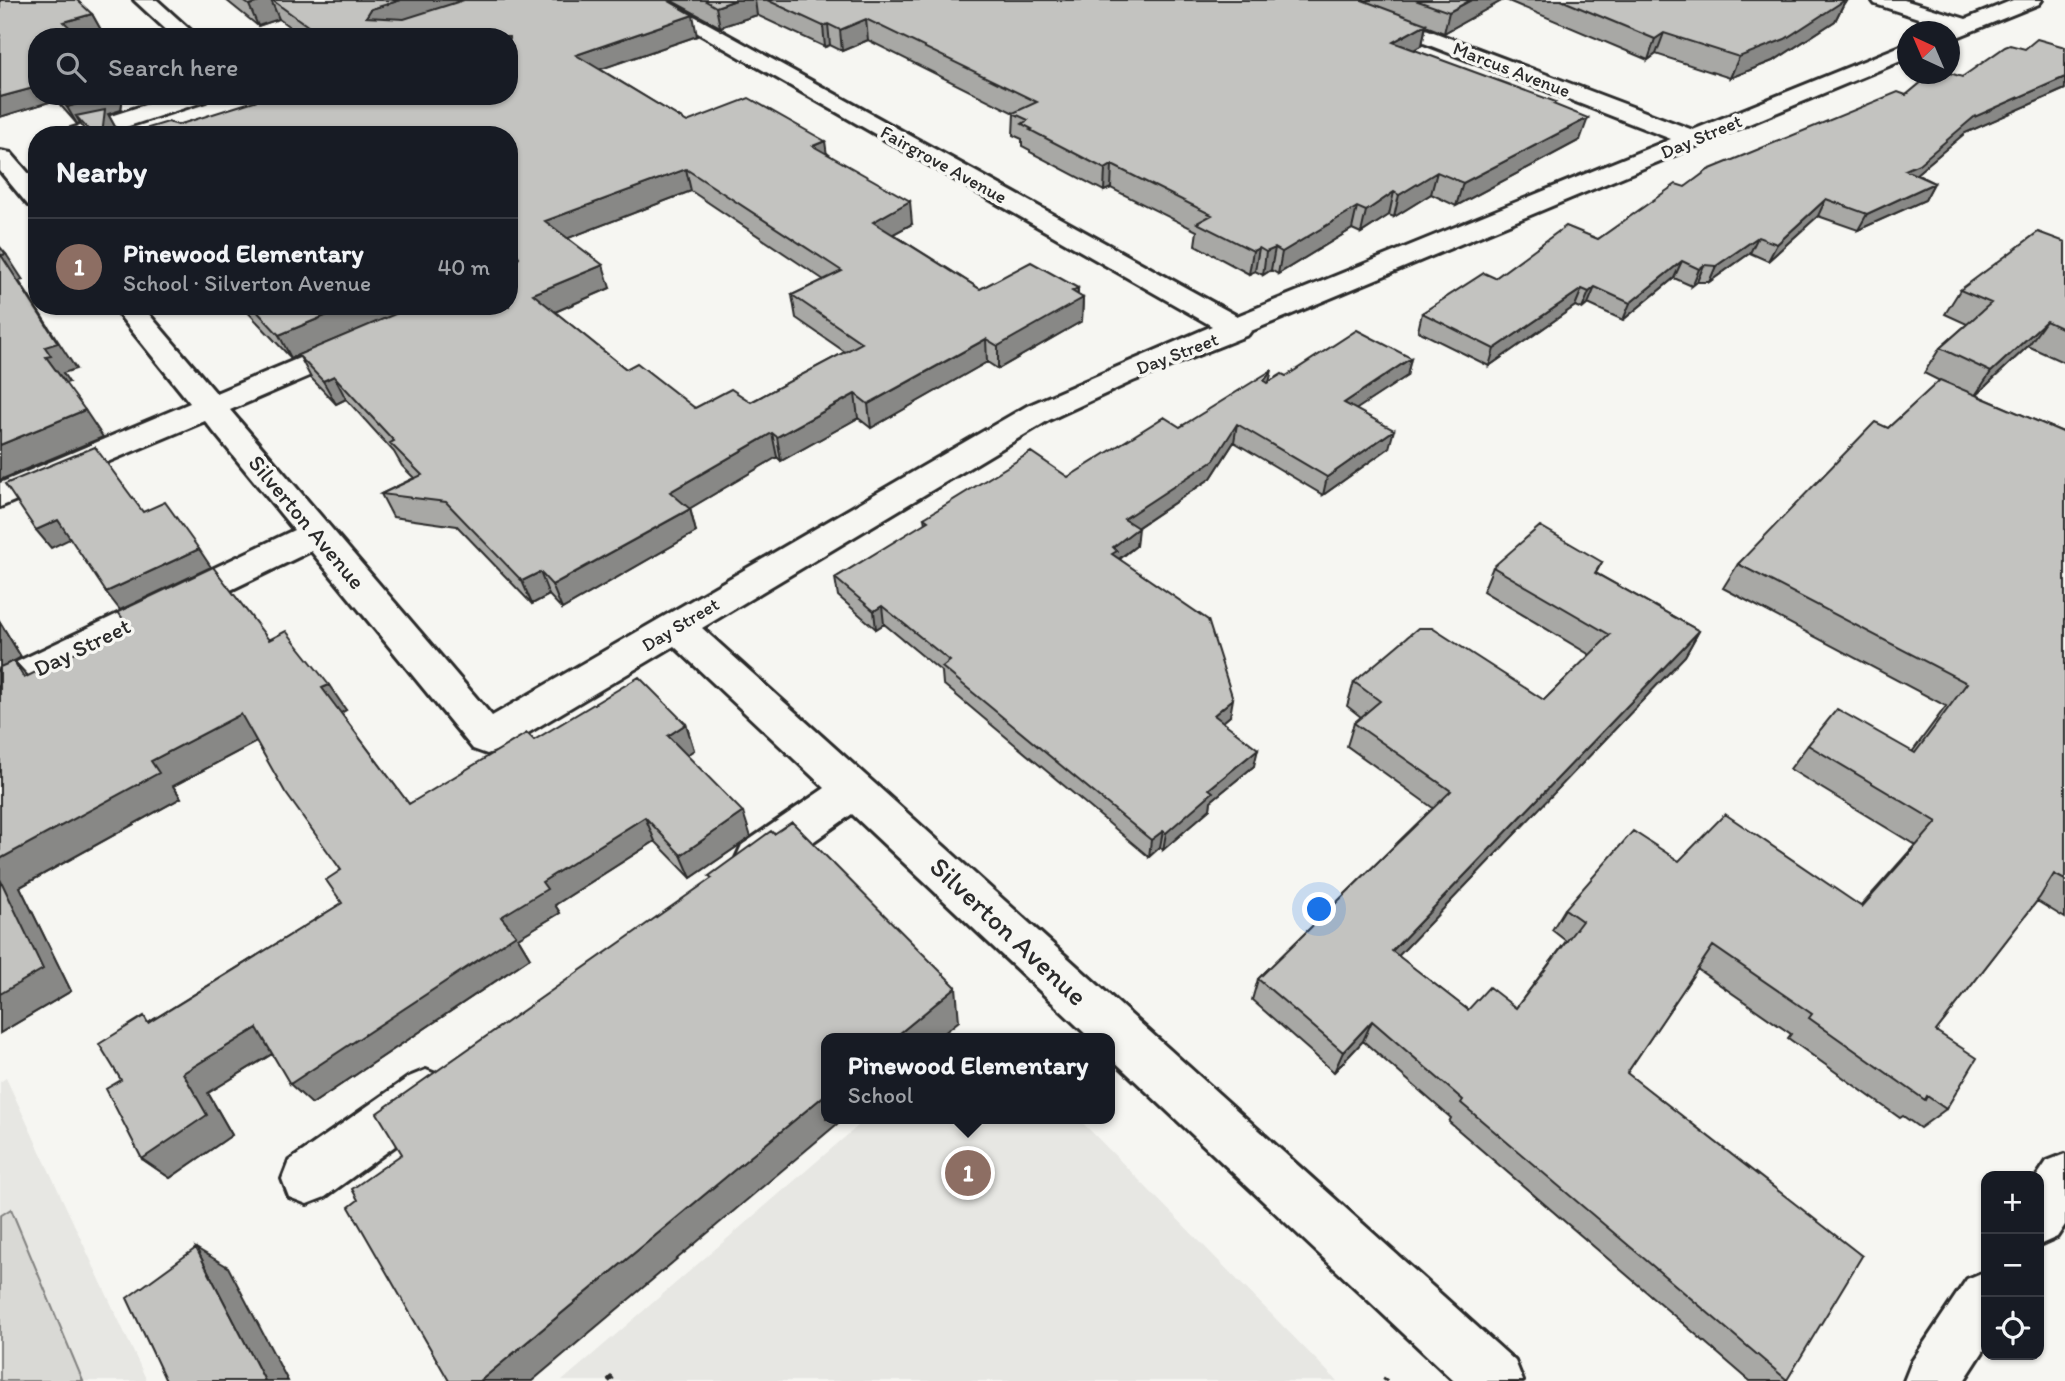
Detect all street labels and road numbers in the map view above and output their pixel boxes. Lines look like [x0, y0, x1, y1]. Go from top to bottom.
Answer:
street label: Marcus Avenue [1450, 37, 1574, 102]
street label: Day Street [1657, 109, 1745, 164]
street label: Fairgrove Avenue [877, 120, 1011, 209]
street label: Day Street [1133, 327, 1222, 380]
street label: Silverton Avenue [243, 449, 371, 595]
street label: Day Street [637, 592, 723, 656]
street label: Day Street [29, 612, 135, 682]
street label: Silverton Avenue [923, 849, 1095, 1013]

